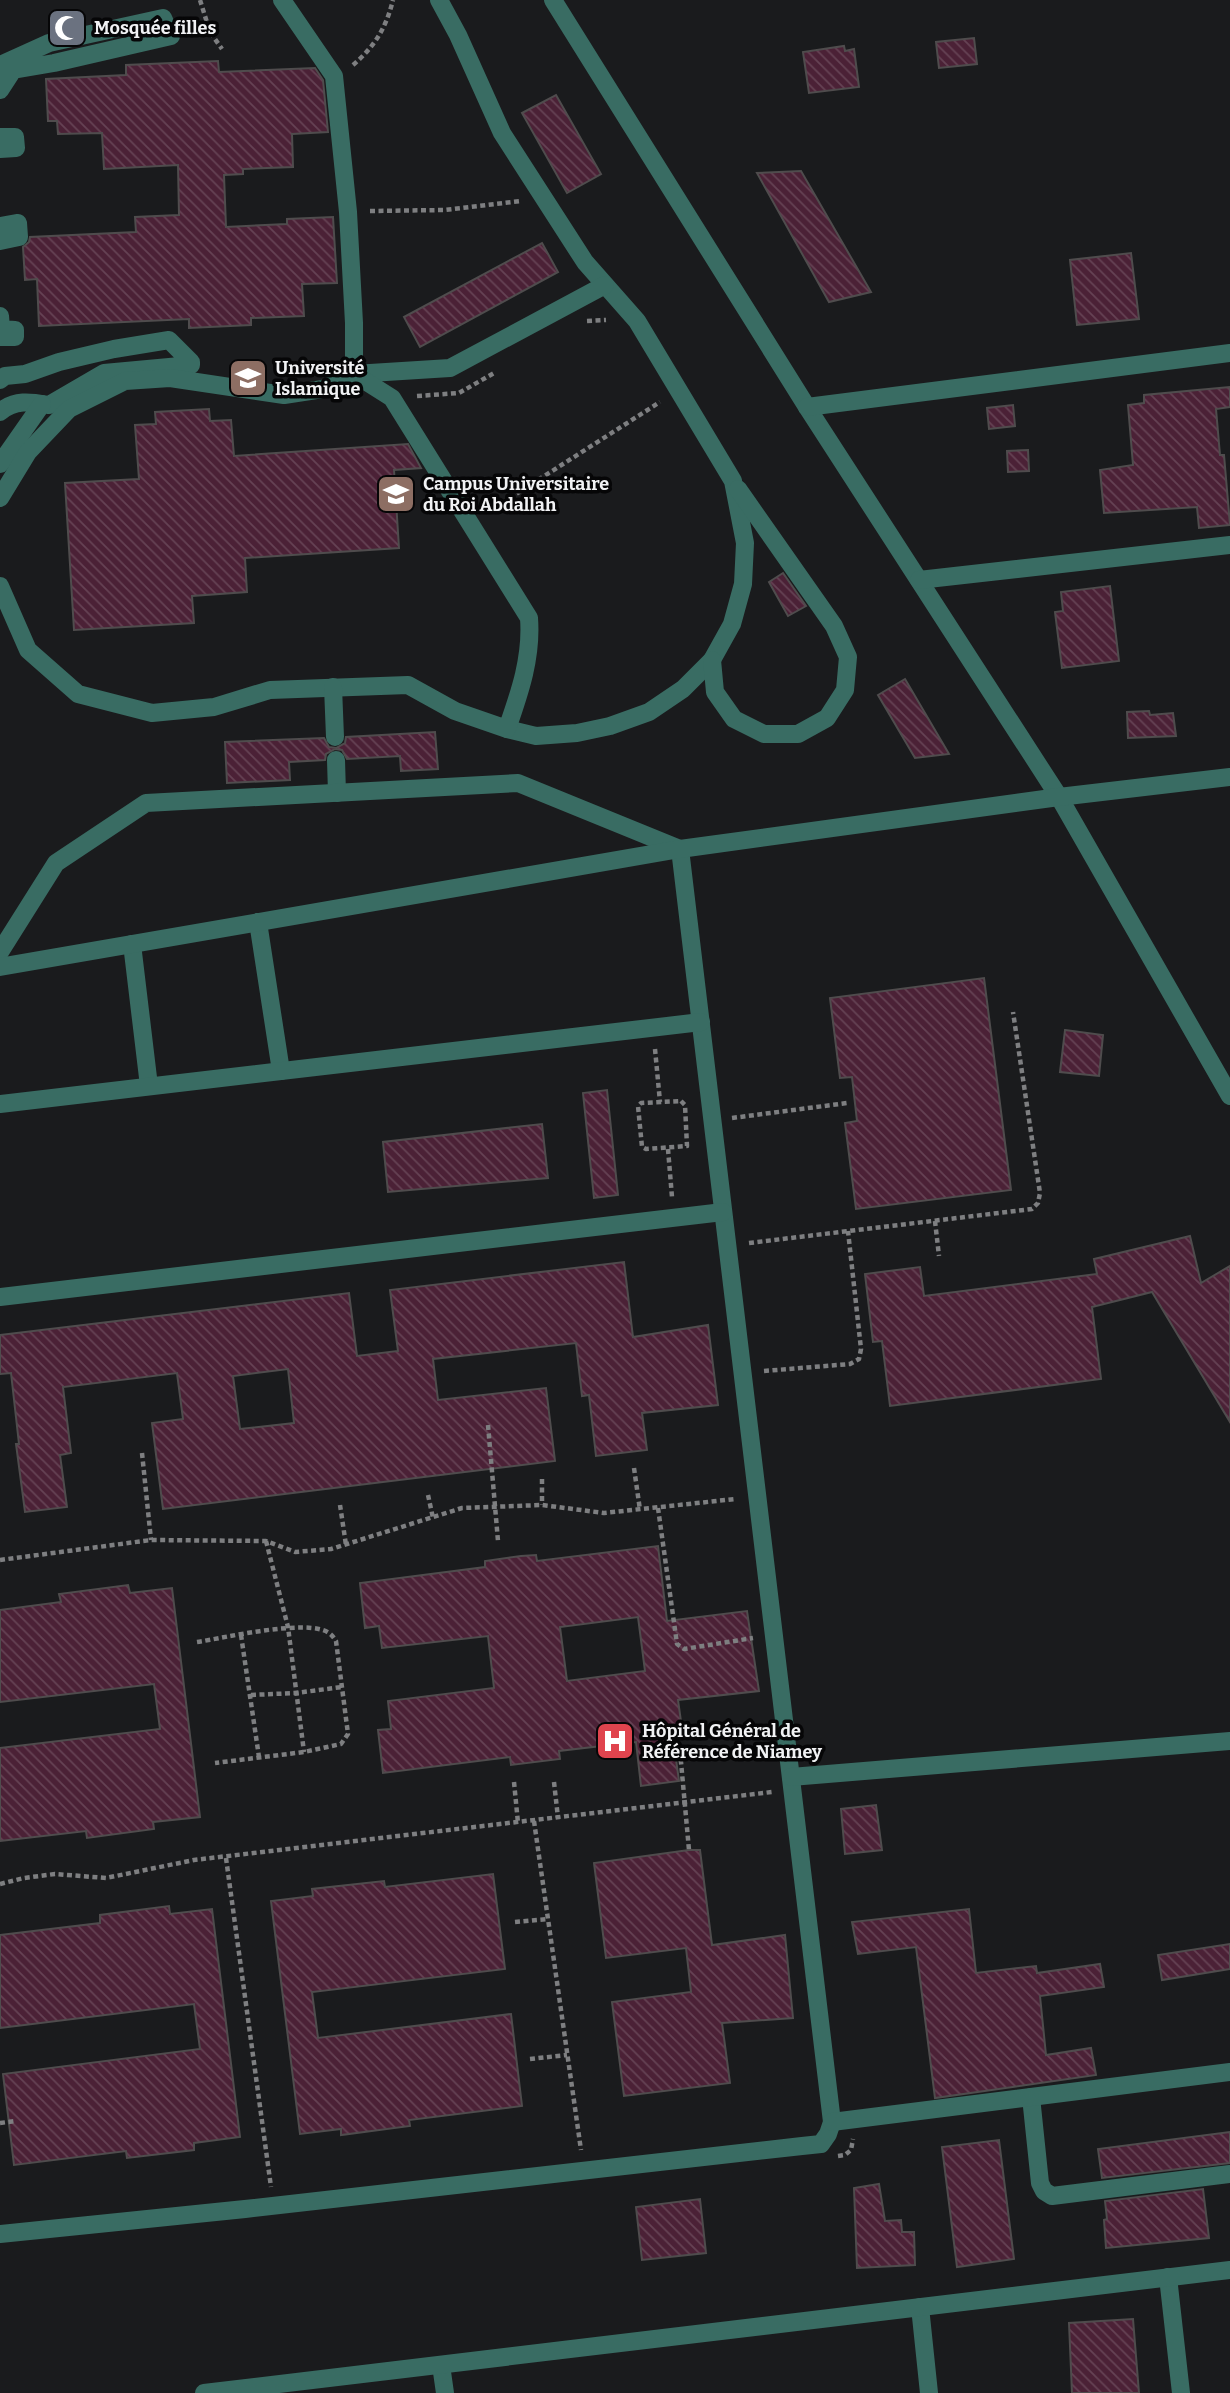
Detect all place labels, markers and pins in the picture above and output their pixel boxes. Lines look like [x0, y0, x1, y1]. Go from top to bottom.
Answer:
mosque icon: Mosquée filles [46, 7, 88, 49]
place label: Mosquée filles [94, 17, 216, 39]
school or university icon: Université Islamique [227, 357, 269, 399]
place label: Université Islamique [275, 357, 364, 400]
school or university icon: Campus Universitaire du Roi Abdallah [375, 473, 417, 515]
place label: Campus Universitaire du Roi Abdallah [423, 473, 609, 516]
hospital icon: Hôpital Général de Référence de Niamey [594, 1720, 636, 1762]
place label: Hôpital Général de Référence de Niamey [642, 1720, 823, 1763]

